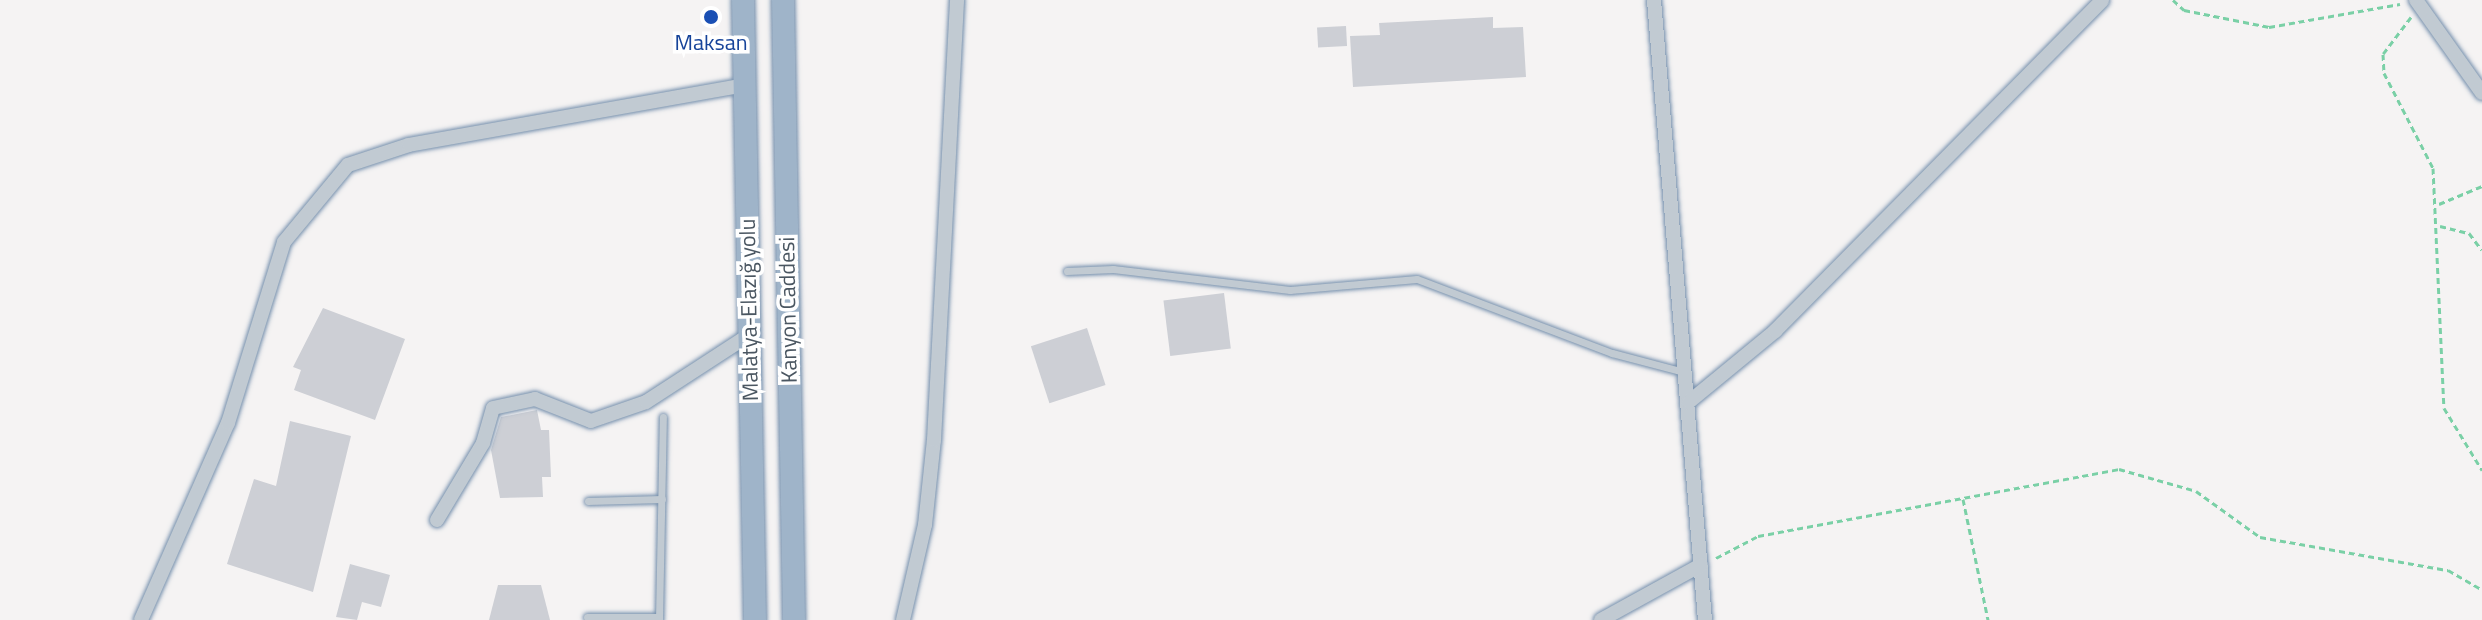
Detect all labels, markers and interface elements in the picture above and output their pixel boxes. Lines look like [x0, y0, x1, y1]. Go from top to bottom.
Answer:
marker: Maksan [702, 8, 720, 26]
place label: Maksan [674, 30, 748, 56]
street label: Malatya-Elazığ yolu [734, 219, 764, 401]
street label: Kanyon Caddesi [774, 237, 802, 383]

